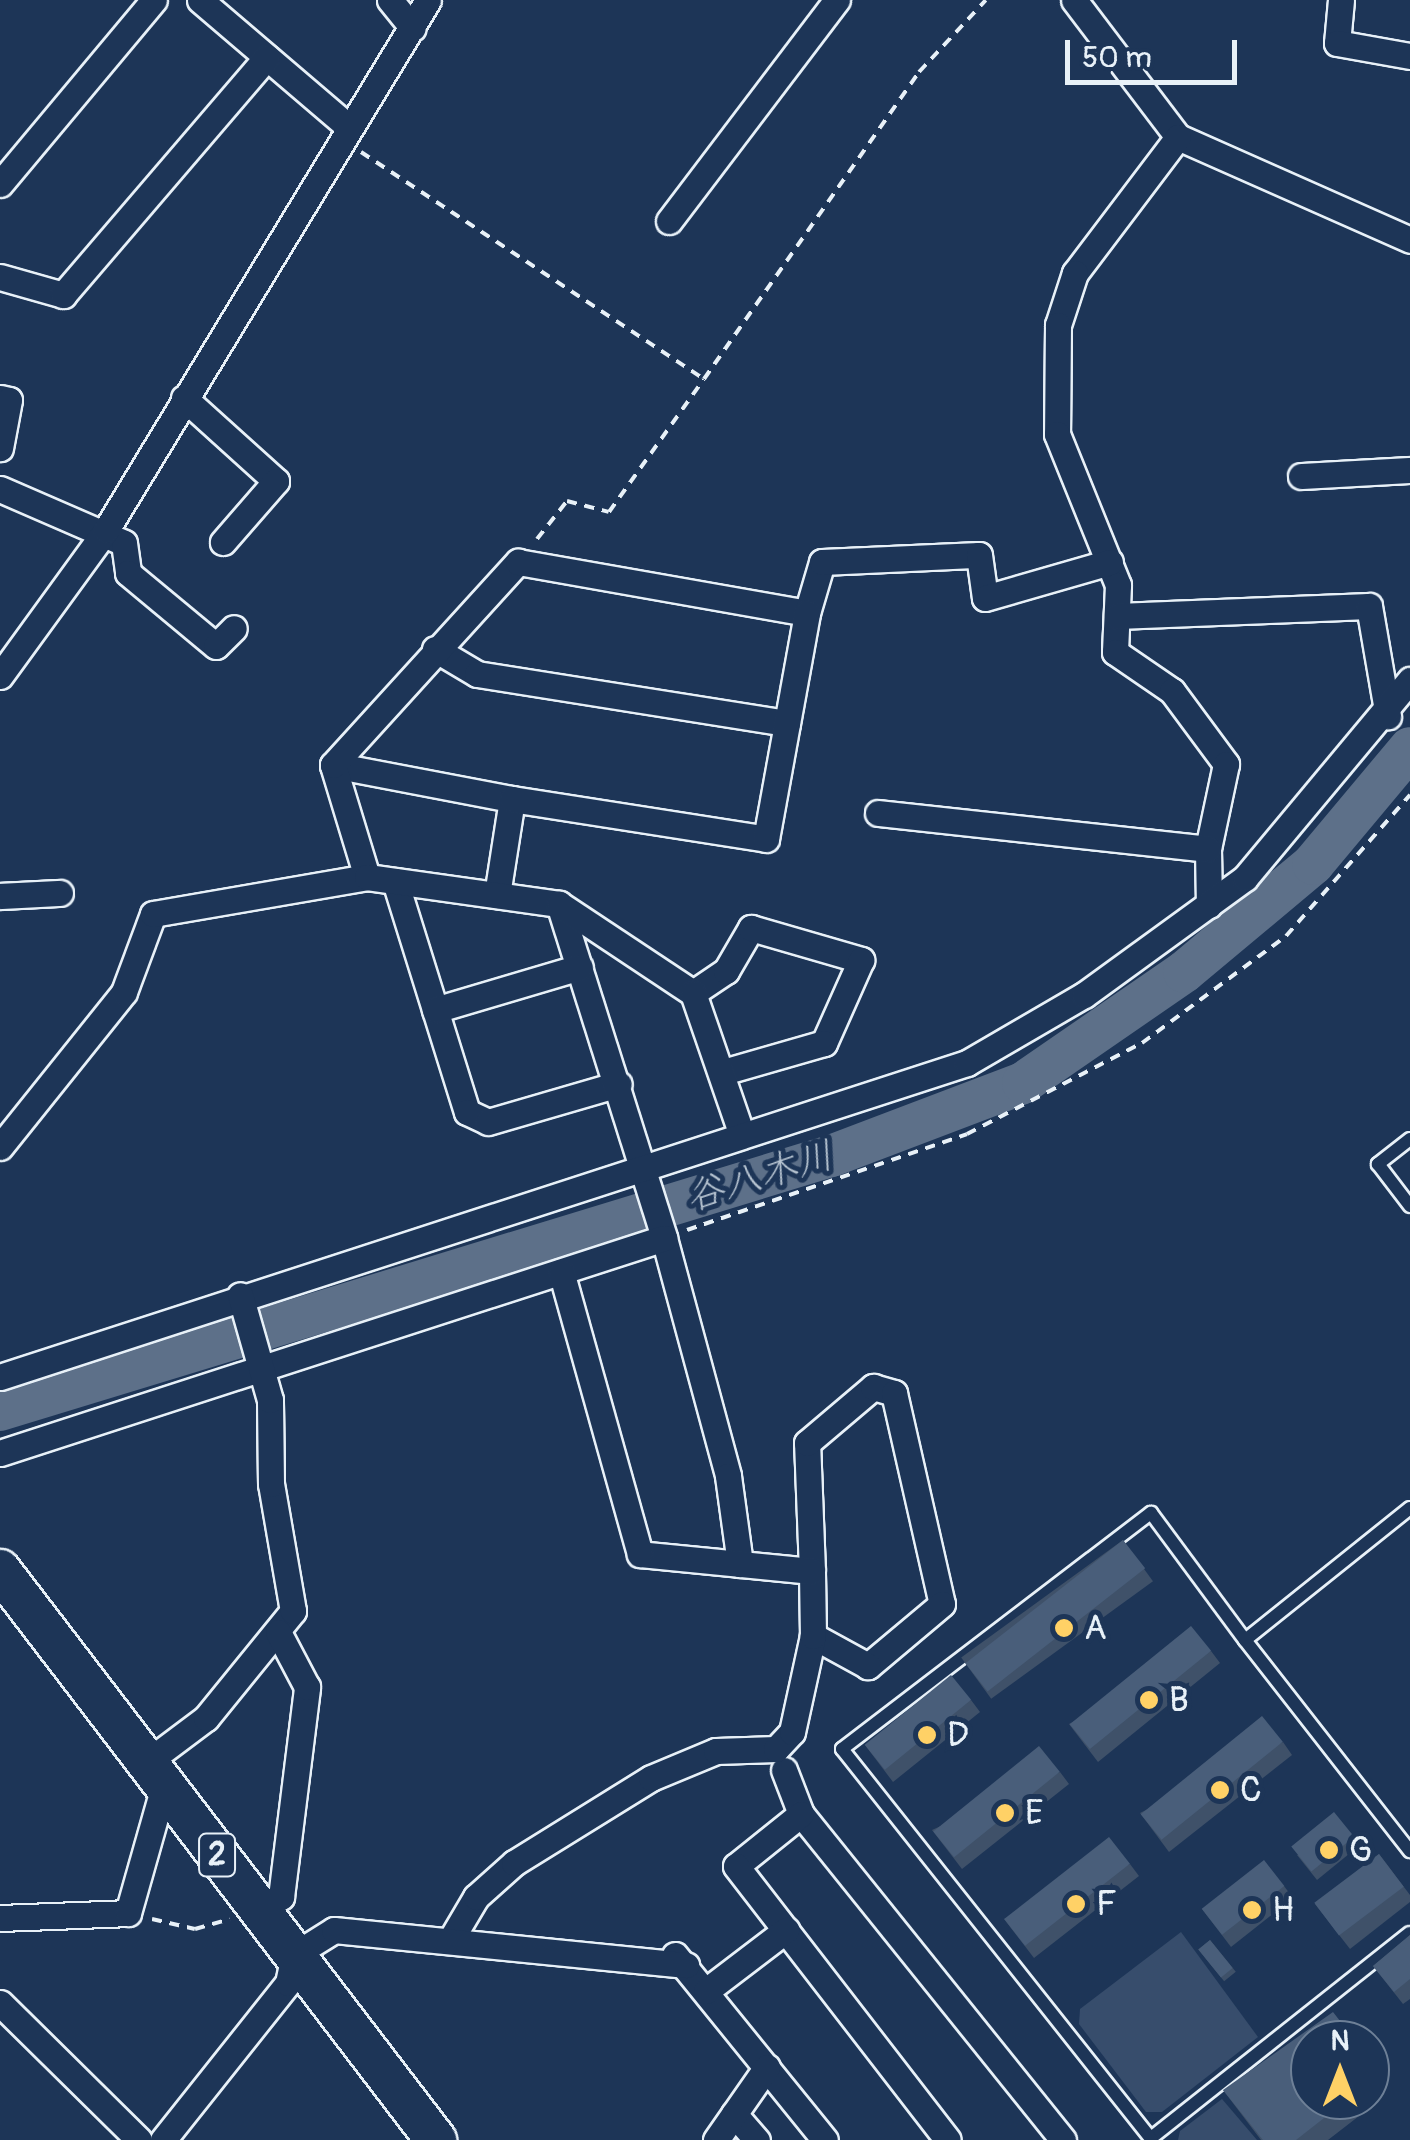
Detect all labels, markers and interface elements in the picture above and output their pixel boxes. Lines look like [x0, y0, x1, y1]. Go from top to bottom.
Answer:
scale bar [1070, 20, 1242, 82]
text: 50 m [1082, 39, 1152, 76]
water label: 谷八木川 [681, 1133, 839, 1221]
place label: A [1084, 1607, 1107, 1649]
marker: A [1053, 1617, 1075, 1639]
place label: B [1169, 1679, 1189, 1721]
marker: B [1138, 1689, 1160, 1711]
place label: D [947, 1714, 969, 1756]
marker: D [916, 1724, 938, 1746]
place label: C [1240, 1769, 1262, 1811]
marker: C [1209, 1779, 1231, 1801]
place label: E [1025, 1792, 1043, 1834]
marker: E [994, 1802, 1016, 1824]
road number: 2 [197, 1828, 237, 1882]
place label: G [1349, 1829, 1372, 1871]
marker: G [1318, 1839, 1340, 1861]
place label: F [1096, 1883, 1117, 1925]
place label: H [1272, 1889, 1294, 1931]
marker: F [1065, 1893, 1087, 1915]
marker: H [1241, 1899, 1263, 1921]
north arrow [1290, 2020, 1390, 2120]
text: N [1331, 2024, 1349, 2059]

